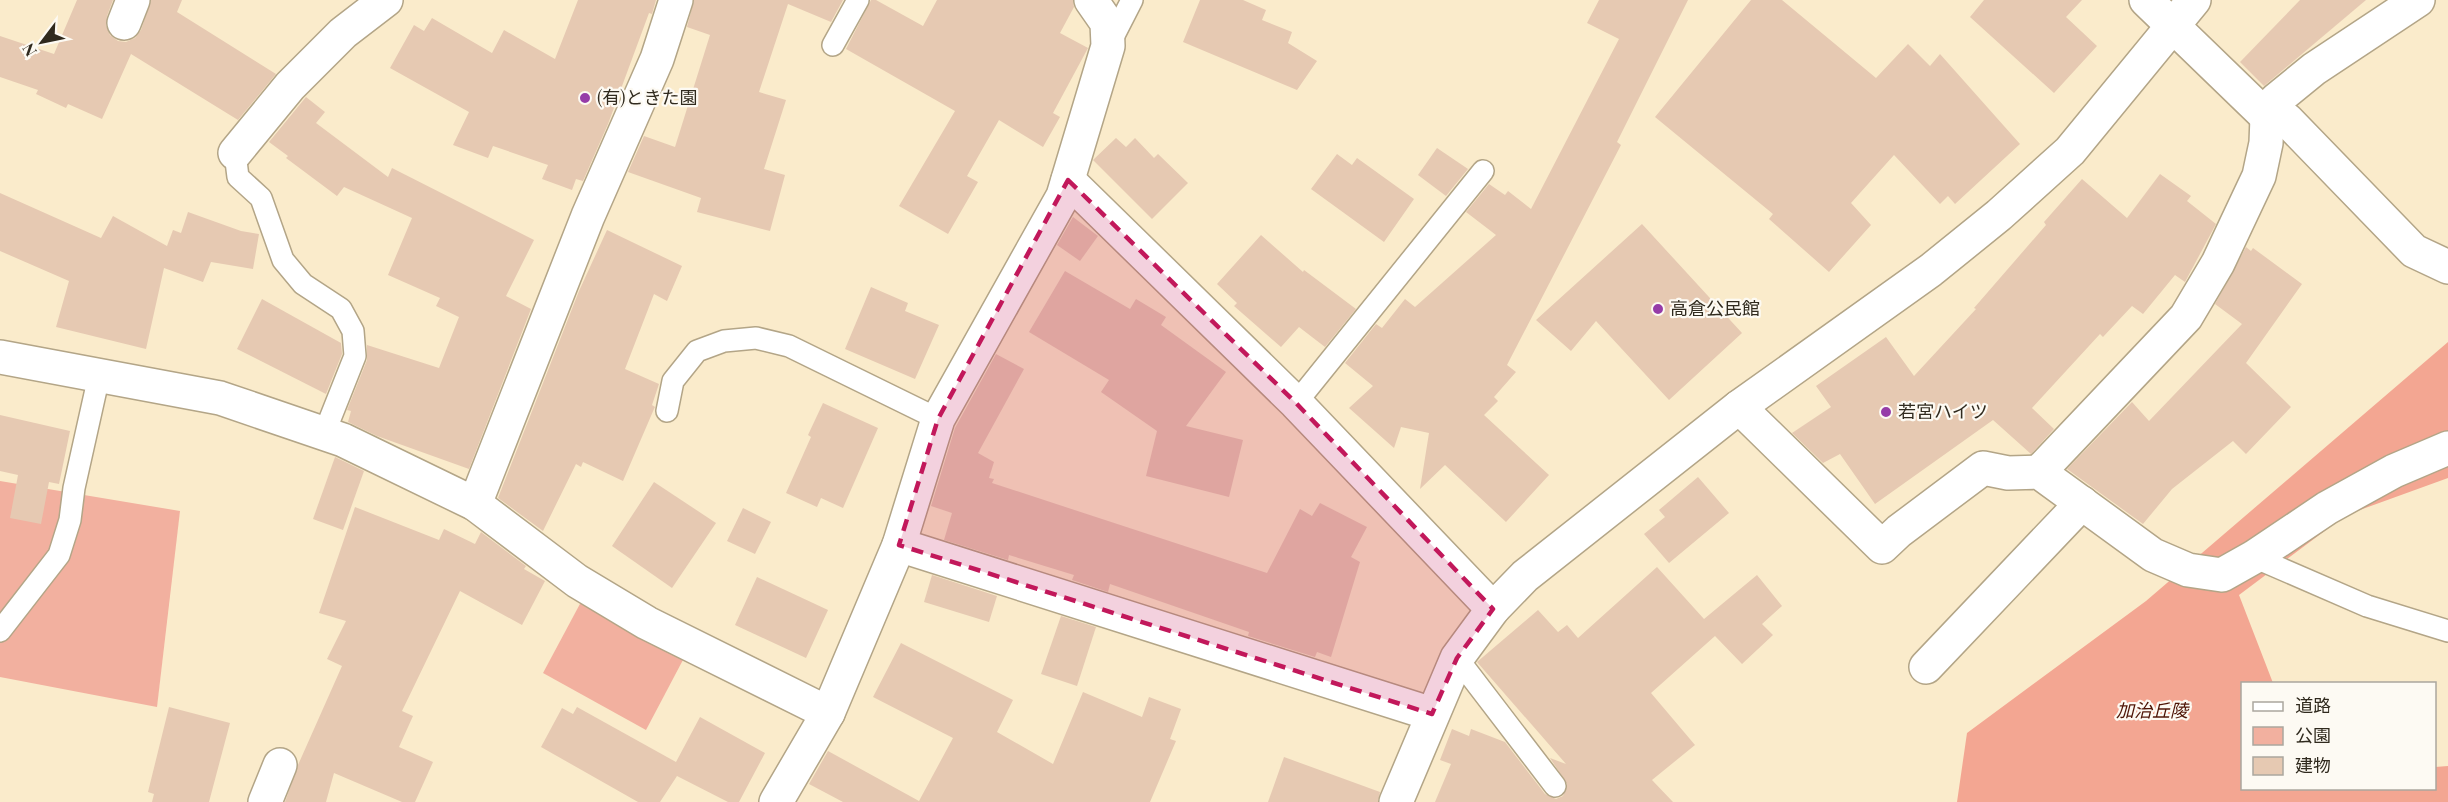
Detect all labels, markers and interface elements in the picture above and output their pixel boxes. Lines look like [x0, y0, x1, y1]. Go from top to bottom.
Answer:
north arrow [12, 12, 72, 72]
text: N [17, 39, 41, 61]
place label: (有)ときた園 [597, 85, 698, 109]
marker: (有)ときた園 [578, 91, 592, 105]
place label: 高倉公民館 [1670, 296, 1760, 320]
marker: 高倉公民館 [1651, 302, 1665, 316]
place label: 若宮ハイツ [1898, 399, 1988, 423]
marker: 若宮ハイツ [1879, 405, 1893, 419]
legend [2241, 682, 2436, 790]
text: 道路 [2295, 693, 2331, 717]
park label: 加治丘陵 [2116, 698, 2190, 722]
text: 公園 [2295, 723, 2331, 747]
text: 建物 [2295, 753, 2331, 777]

